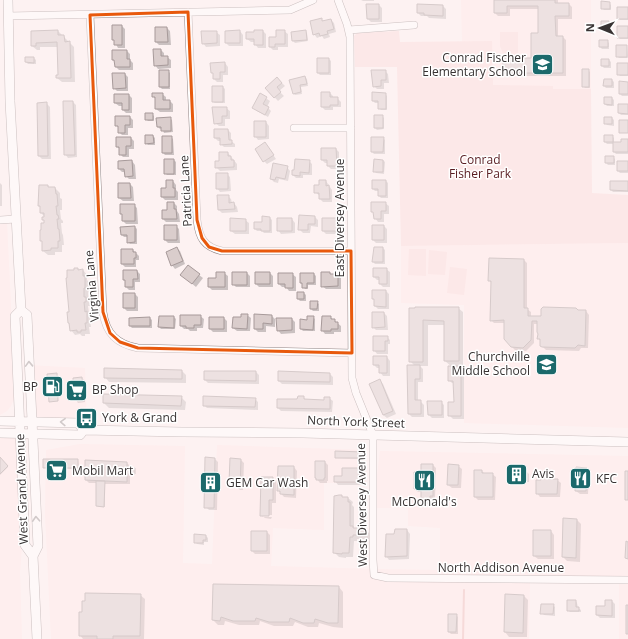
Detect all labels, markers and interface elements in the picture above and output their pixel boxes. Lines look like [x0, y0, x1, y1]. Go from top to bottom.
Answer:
north arrow [580, 8, 620, 48]
text: N [582, 23, 597, 32]
place label: Conrad Fischer Elementary School [422, 49, 526, 80]
school or university icon: Conrad Fischer Elementary School [529, 52, 555, 78]
park label: Conrad Fisher Park [449, 151, 512, 182]
street label: Patricia Lane [175, 155, 196, 227]
street label: East Diversey Avenue [331, 158, 348, 278]
street label: Virginia Lane [80, 249, 103, 323]
place label: Churchville Middle School [451, 348, 530, 379]
school or university icon: Churchville Middle School [533, 351, 559, 377]
one-way arrow [25, 361, 33, 367]
fuel station icon: BP [40, 374, 66, 400]
supermarket icon: BP Shop [64, 377, 90, 403]
place label: BP [23, 378, 38, 395]
place label: BP Shop [92, 381, 139, 398]
bus stop icon: York & Grand [73, 405, 99, 431]
place label: York & Grand [102, 409, 177, 426]
street label: North York Street [307, 411, 405, 432]
one-way arrow [60, 418, 66, 427]
street label: West Grand Avenue [11, 433, 32, 545]
street label: West Diversey Avenue [352, 443, 371, 567]
supermarket icon: Mobil Mart [43, 458, 69, 484]
building icon: Avis [504, 461, 530, 487]
place label: Mobil Mart [72, 462, 133, 479]
place label: Avis [532, 465, 555, 482]
restaurant icon: KFC [568, 466, 594, 492]
restaurant icon: McDonald's [411, 468, 437, 494]
building icon: GEM Car Wash [197, 470, 223, 496]
place label: KFC [596, 470, 618, 487]
place label: GEM Car Wash [226, 474, 308, 491]
place label: McDonald's [391, 493, 457, 510]
one-way arrow [32, 516, 41, 522]
street label: North Addison Avenue [438, 559, 564, 576]

